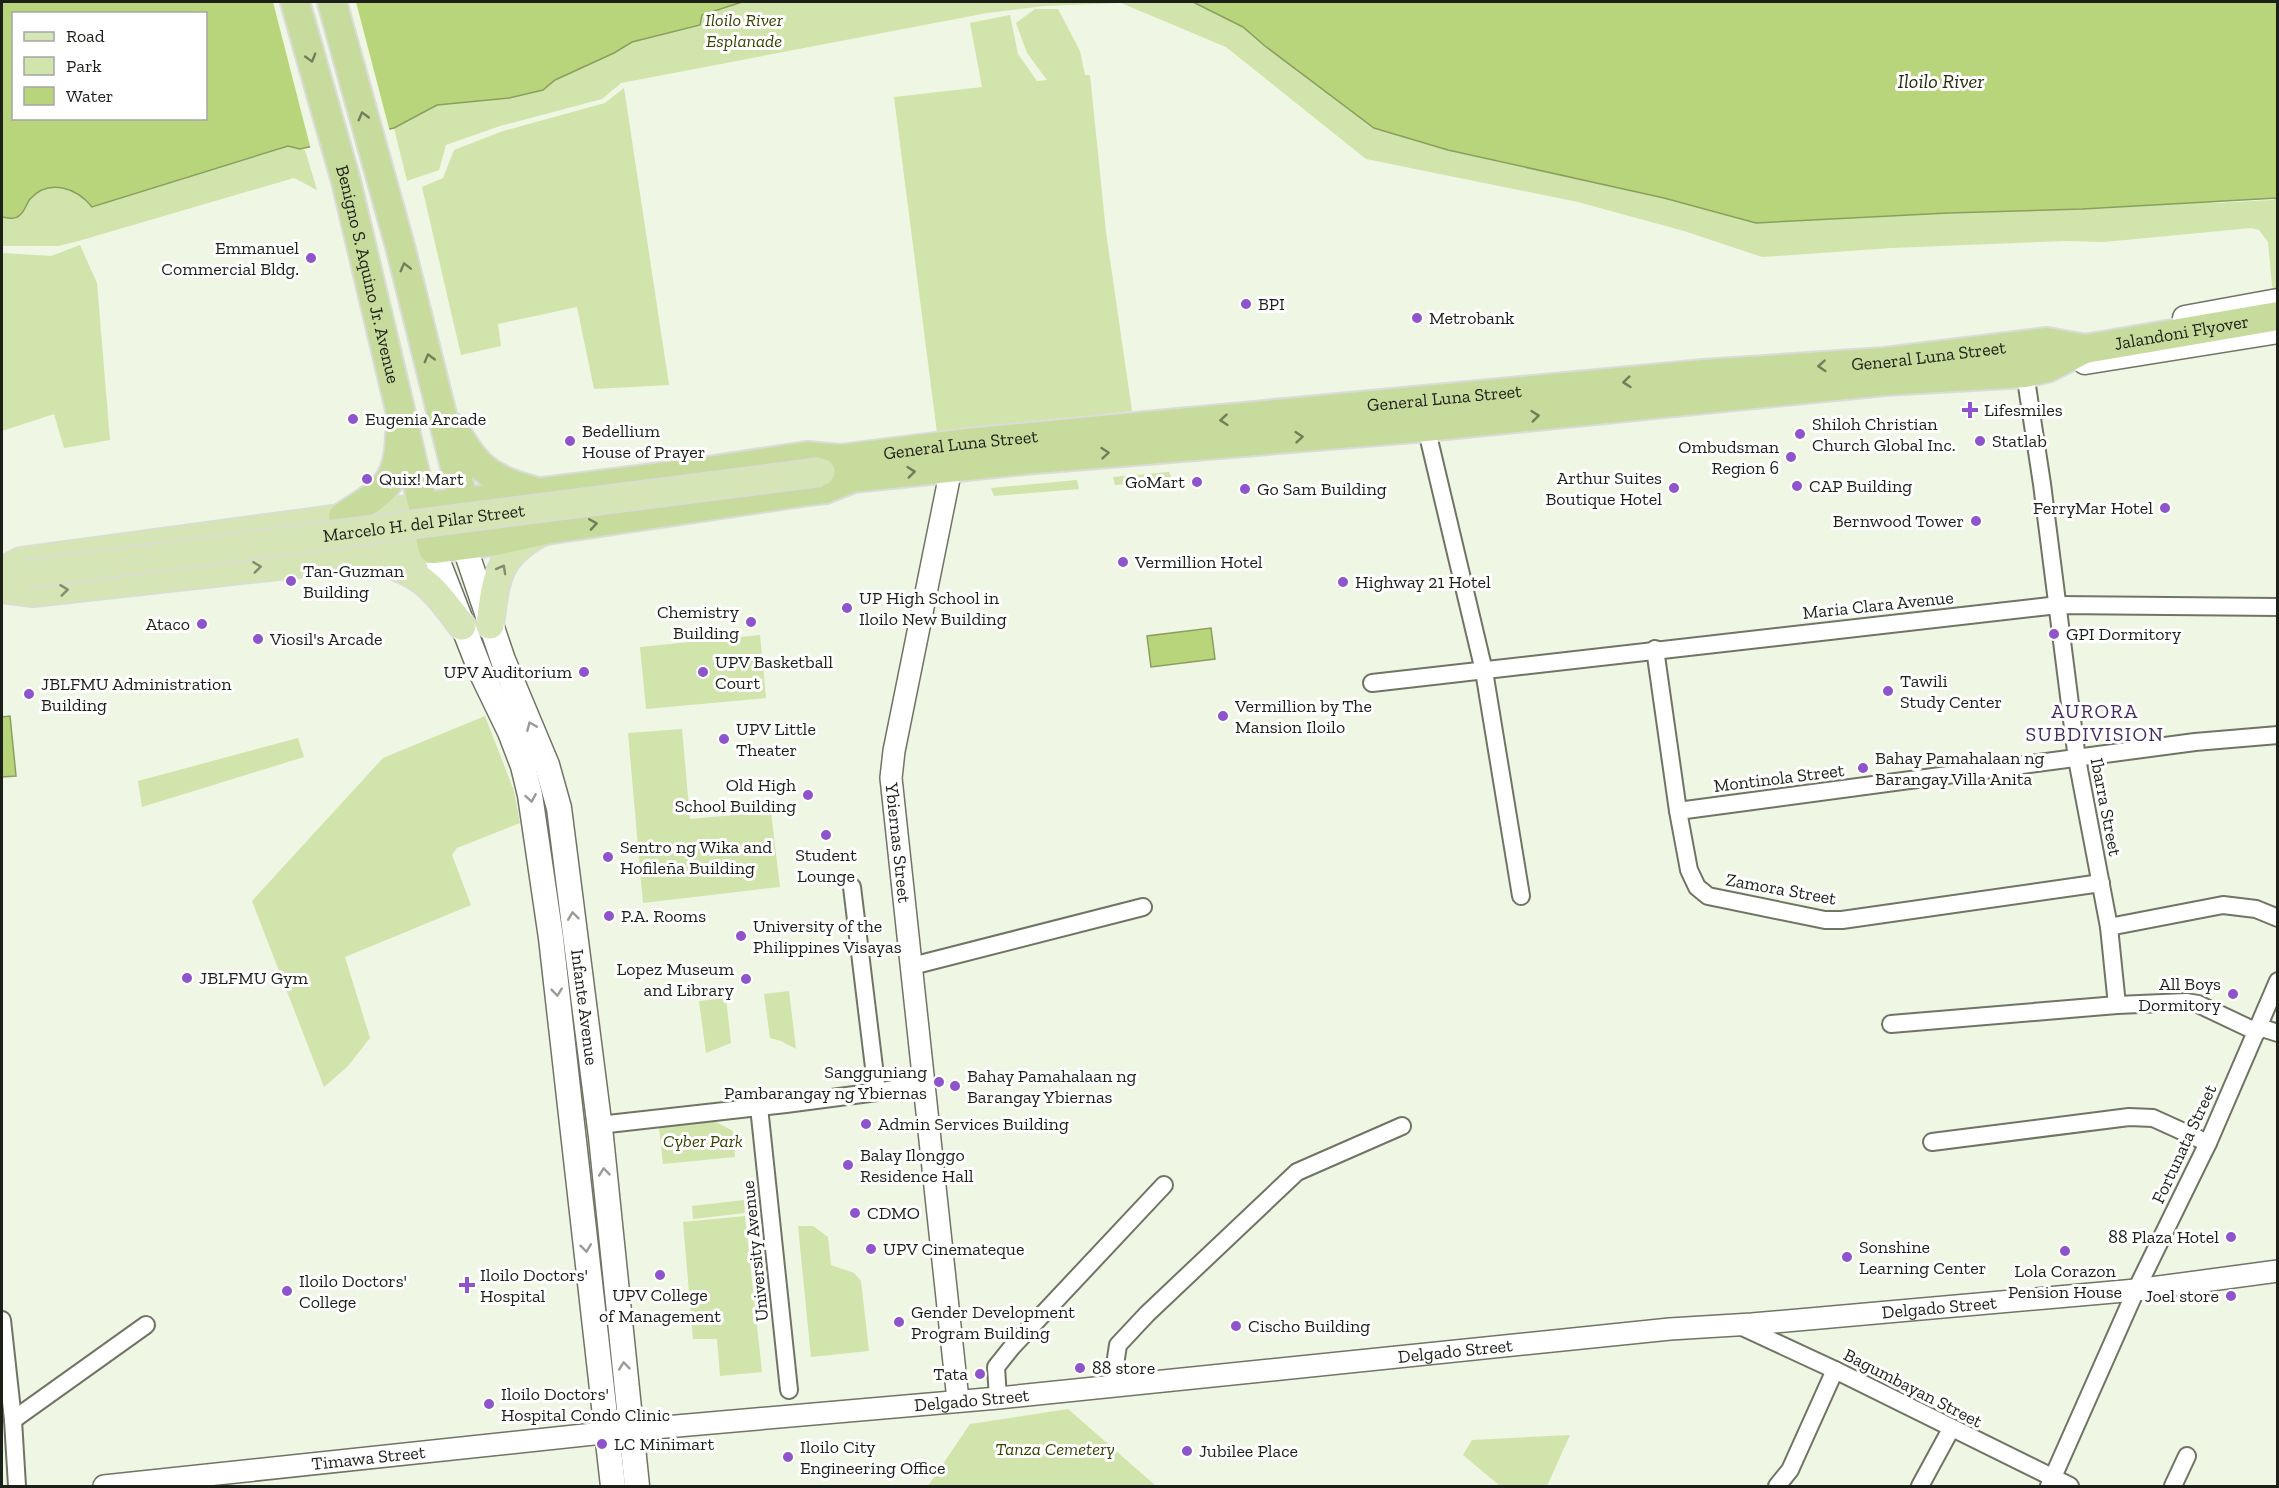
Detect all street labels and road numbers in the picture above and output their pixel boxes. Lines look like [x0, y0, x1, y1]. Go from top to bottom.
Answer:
street label: Benigno S. Aquino Jr. Avenue [331, 163, 405, 386]
street label: Jalandoni Flyover [2113, 310, 2251, 355]
street label: General Luna Street [1851, 336, 2007, 375]
street label: General Luna Street [1366, 380, 1523, 416]
street label: General Luna Street [882, 425, 1039, 464]
street label: Marcelo H. del Pilar Street [321, 499, 526, 547]
street label: Maria Clara Avenue [1801, 586, 1955, 624]
street label: Ibarra Street [2086, 756, 2126, 858]
street label: Montinola Street [1713, 759, 1846, 797]
street label: Ybiernas Street [880, 781, 915, 904]
street label: Zamora Street [1724, 868, 1838, 910]
street label: Infante Avenue [566, 948, 603, 1067]
street label: Fortunata Street [2147, 1081, 2221, 1207]
street label: University Avenue [737, 1180, 773, 1322]
street label: Delgado Street [1881, 1291, 1998, 1323]
street label: Delgado Street [1397, 1334, 1514, 1368]
street label: Bagumbayan Street [1840, 1344, 1986, 1433]
street label: Delgado Street [913, 1384, 1031, 1416]
street label: Timawa Street [311, 1441, 427, 1475]

